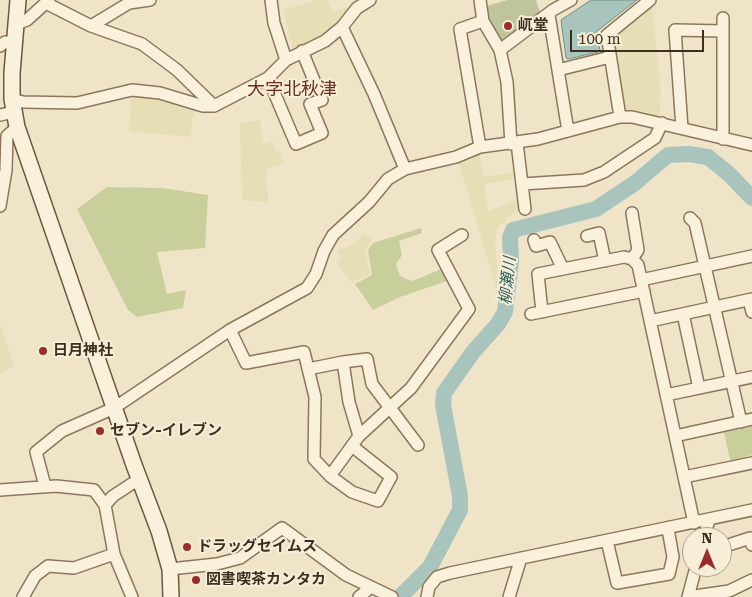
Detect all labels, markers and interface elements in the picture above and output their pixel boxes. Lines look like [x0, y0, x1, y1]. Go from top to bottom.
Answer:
place label: 屼堂 [518, 17, 548, 35]
marker: 屼堂 [502, 20, 514, 32]
scale bar [572, 20, 706, 52]
text: 100 m [578, 30, 621, 48]
district label: 大字北秋津 [247, 79, 337, 101]
water label: 柳瀬川 [496, 256, 520, 306]
place label: 日月神社 [53, 342, 113, 360]
marker: 日月神社 [37, 345, 49, 357]
place label: セブン-イレブン [110, 422, 222, 440]
marker: セブン-イレブン [94, 425, 106, 437]
north arrow [682, 527, 732, 577]
text: N [702, 530, 712, 546]
place label: ドラッグセイムス [197, 538, 317, 556]
marker: ドラッグセイムス [181, 541, 193, 553]
place label: 図書喫茶カンタカ [206, 571, 326, 589]
marker: 図書喫茶カンタカ [190, 574, 202, 586]

